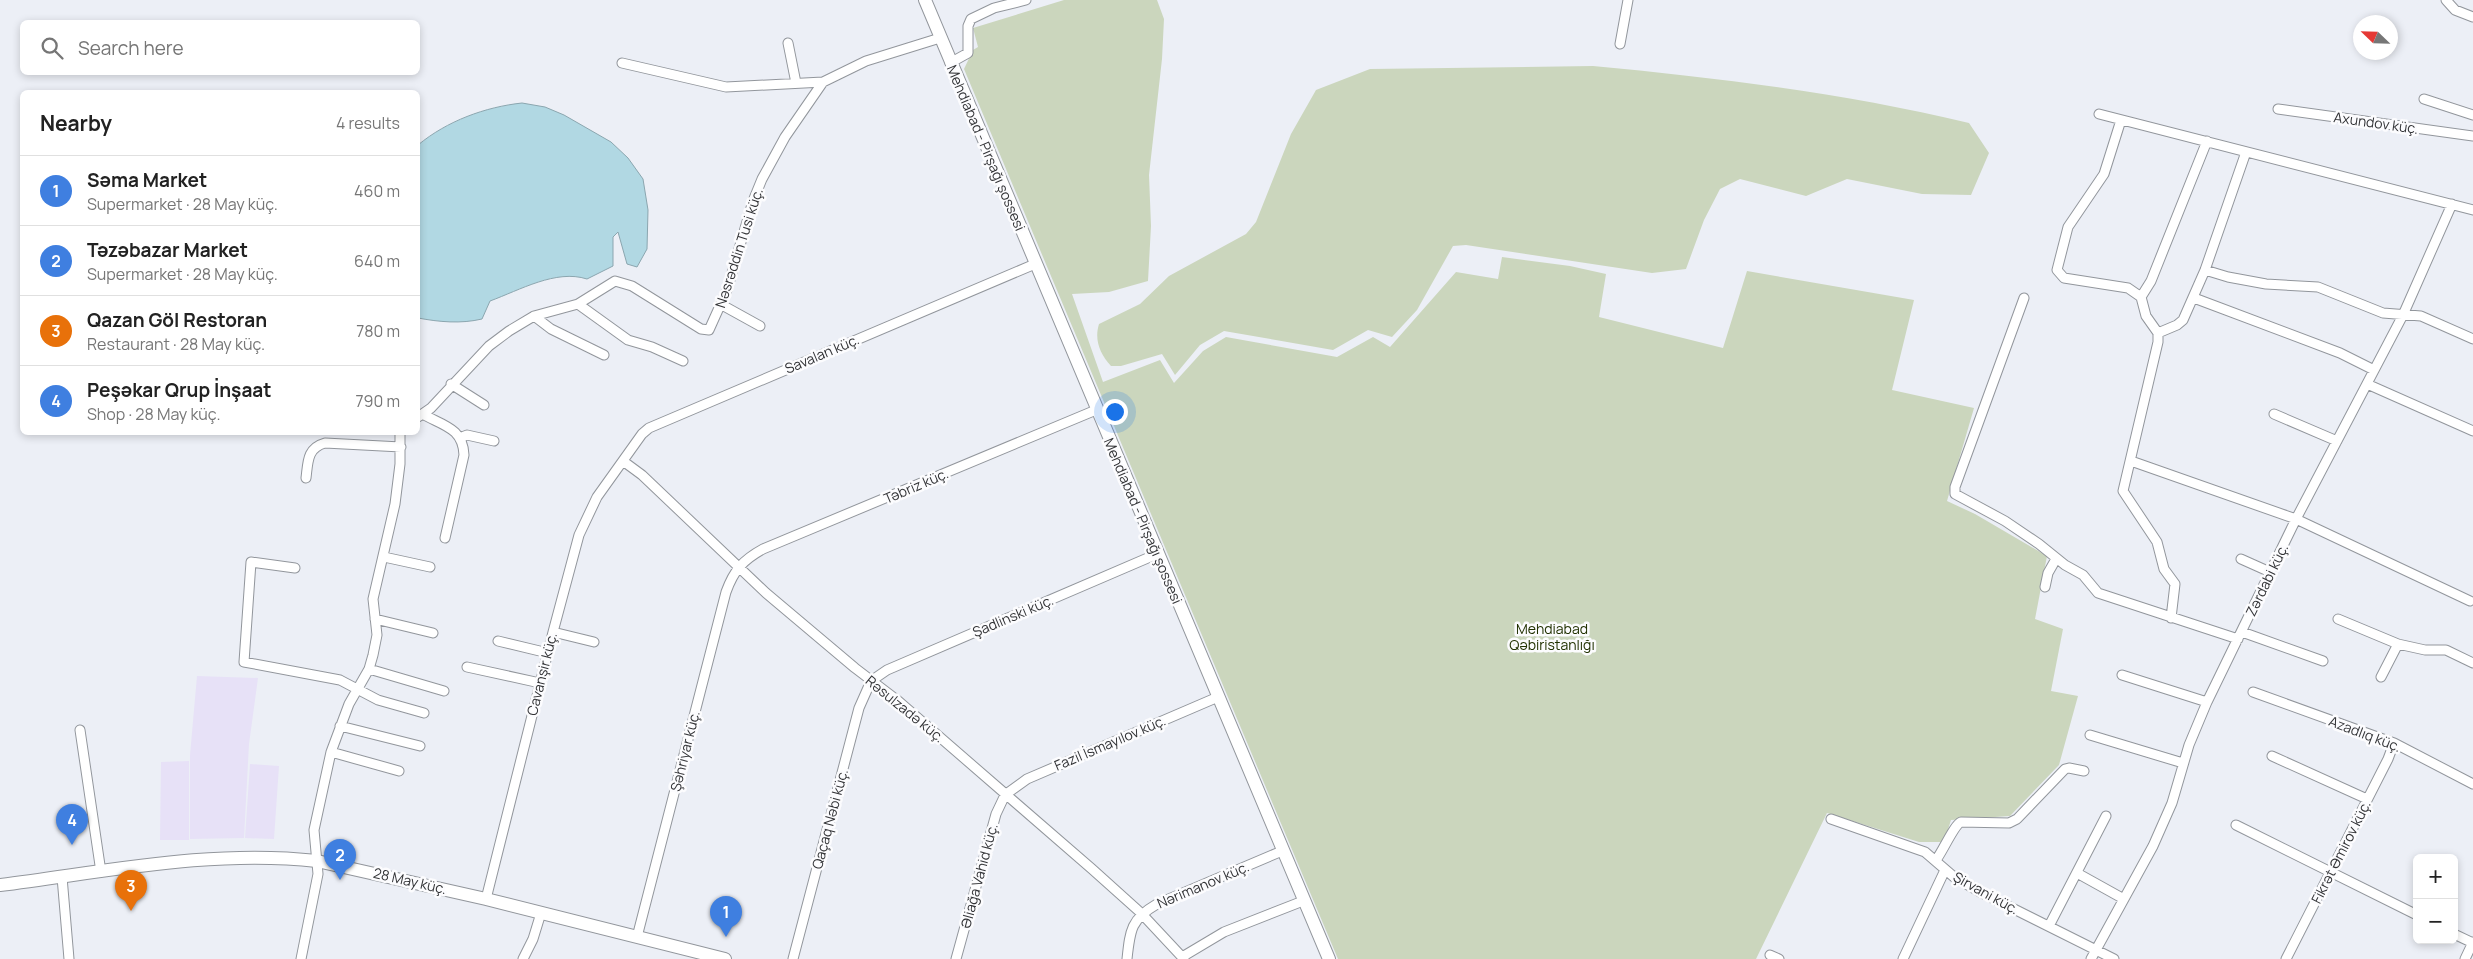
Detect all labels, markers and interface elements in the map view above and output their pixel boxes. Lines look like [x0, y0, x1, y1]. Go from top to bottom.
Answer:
north arrow [2353, 15, 2398, 60]
search box [20, 20, 420, 75]
icon: search [38, 34, 66, 62]
text: Search here [78, 35, 184, 61]
street label: Mehdiabad - Pirşağı şossesi [943, 62, 1030, 234]
street label: Axundov küç. [2332, 107, 2420, 138]
text: Nearby [40, 109, 112, 137]
text: 4 results [336, 112, 400, 134]
text: Səma Market [87, 167, 207, 193]
text: 1 [52, 180, 60, 202]
text: 460 m [354, 180, 400, 202]
street label: Nəsrəddin Tusi küç. [710, 186, 767, 310]
text: Supermarket · 28 May küç. [87, 193, 278, 215]
text: Təzəbazar Market [87, 237, 248, 263]
text: 2 [51, 250, 61, 272]
text: 640 m [354, 250, 400, 272]
text: Supermarket · 28 May küç. [87, 263, 278, 285]
text: Qazan Göl Restoran [87, 307, 267, 333]
text: 3 [51, 320, 61, 342]
text: 780 m [356, 320, 400, 342]
street label: Savalan küç. [782, 329, 862, 378]
text: Restaurant · 28 May küç. [87, 333, 265, 355]
text: Peşəkar Qrup İnşaat [87, 377, 272, 403]
text: 4 [51, 390, 61, 412]
text: 790 m [356, 390, 400, 412]
your location [1102, 399, 1128, 425]
text: Shop · 28 May küç. [87, 403, 220, 425]
street label: Mehdiabad - Pirşağı şossesi [1100, 435, 1187, 607]
street label: Təbriz küç. [881, 463, 951, 508]
street label: Zərdabi küç. [2241, 540, 2292, 619]
street label: Şadlinski küç. [969, 590, 1056, 641]
park label: Mehdiabad Qəbiristanlığı [1509, 619, 1595, 654]
street label: Cavanşir küç. [522, 630, 561, 717]
street label: Rəsulzadə küç. [862, 671, 949, 746]
street label: Şəhriyar küç. [665, 709, 704, 793]
street label: Fazil İsmayılov küç. [1051, 710, 1168, 775]
street label: Azadlıq küç. [2326, 711, 2404, 756]
street label: Qaçaq Nəbi küç. [807, 767, 852, 871]
street label: Fikrət Əmirov küç. [2306, 797, 2375, 907]
pin: 4 [56, 804, 88, 845]
street label: Əliağa Vahid küç. [955, 821, 1002, 931]
pin: 2 [324, 839, 356, 880]
map controls [2413, 854, 2458, 944]
button: + [2413, 854, 2458, 899]
street label: Nərimanov küç. [1154, 857, 1252, 912]
street label: 28 May küç. [372, 863, 449, 898]
street label: Şirvani küç. [1950, 867, 2022, 918]
pin: 3 [115, 870, 147, 911]
pin: 1 [710, 896, 742, 937]
button: − [2413, 899, 2458, 944]

